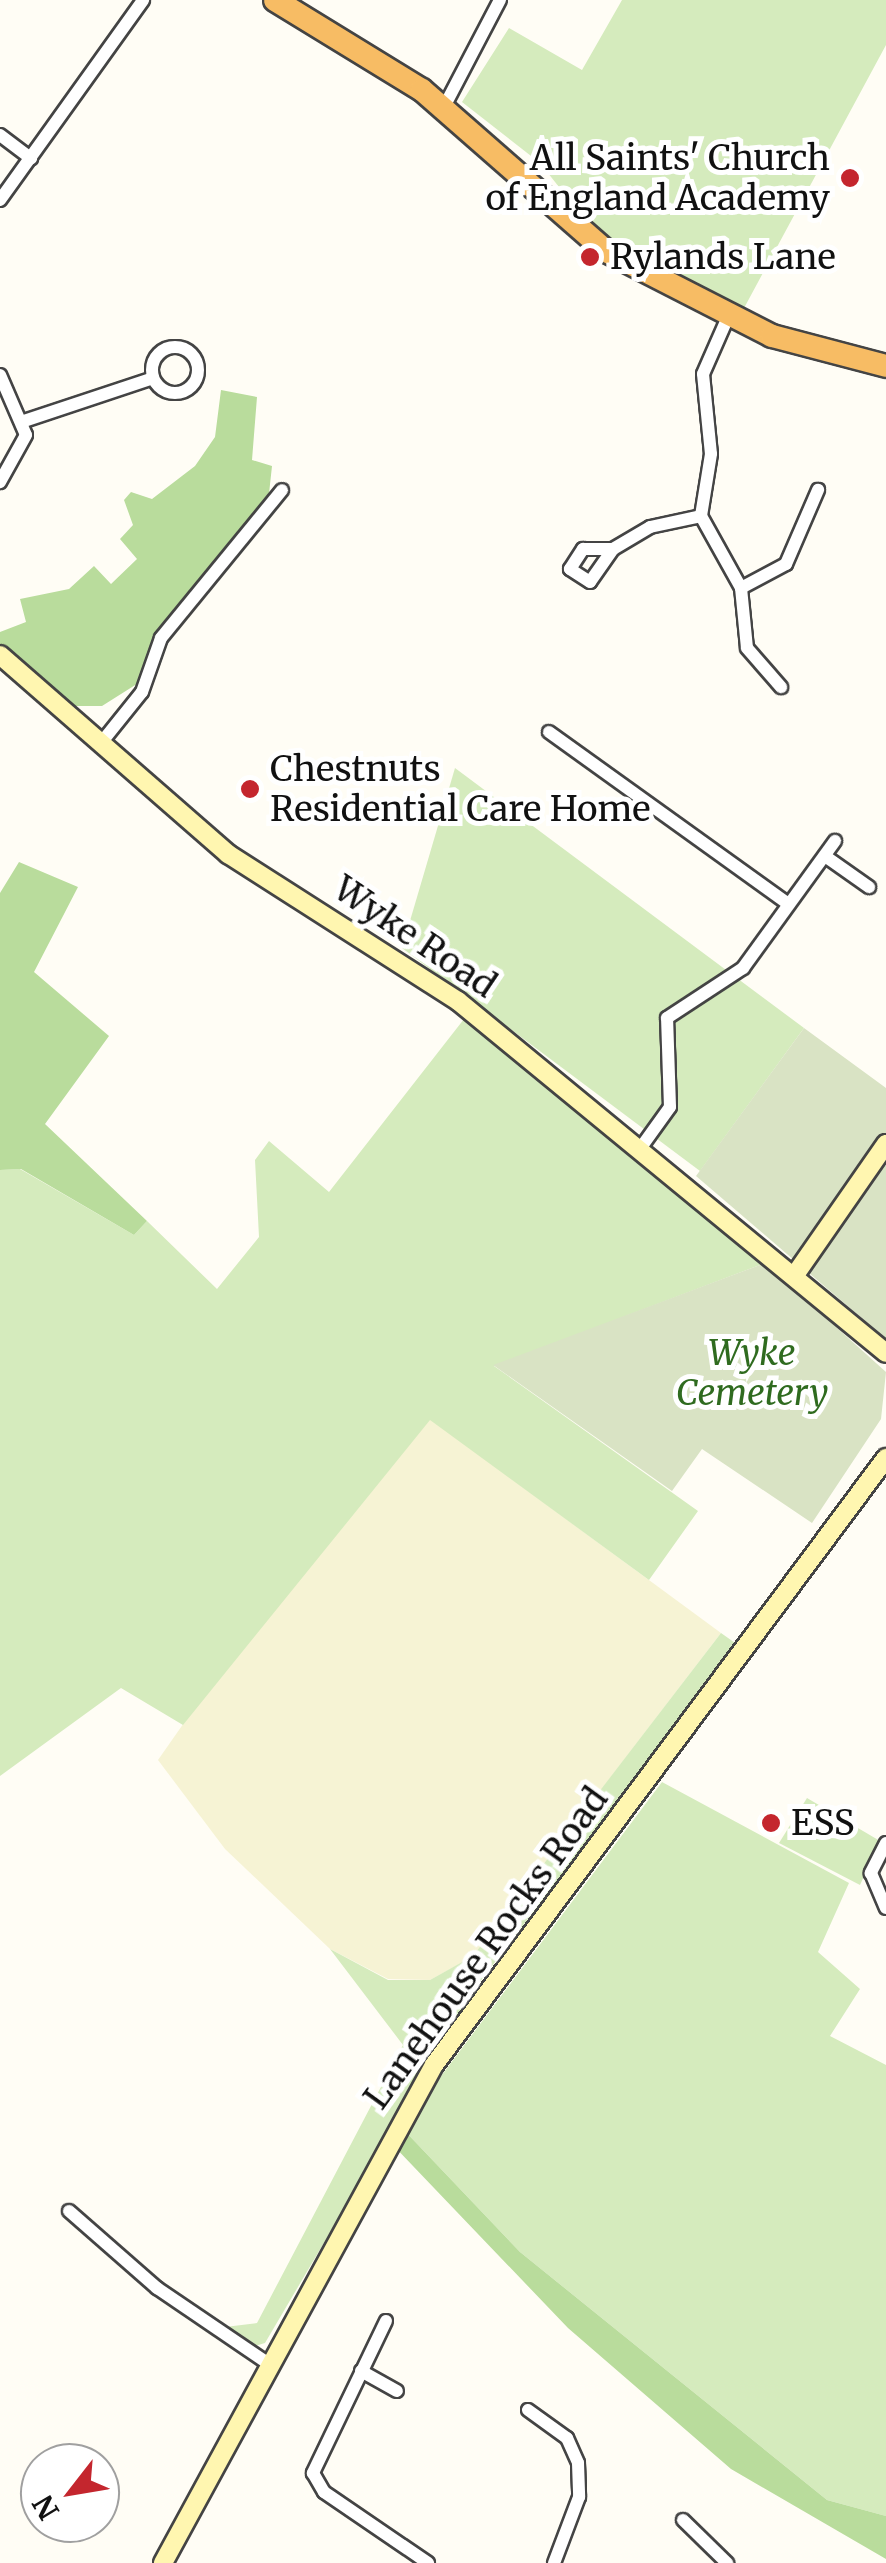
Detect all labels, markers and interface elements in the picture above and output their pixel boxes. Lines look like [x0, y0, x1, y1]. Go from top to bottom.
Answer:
place label: All Saints' Church of England Academy [485, 137, 830, 219]
marker: All Saints' Church of England Academy [839, 167, 861, 189]
place label: Rylands Lane [610, 236, 836, 278]
marker: Rylands Lane [579, 246, 601, 268]
place label: Chestnuts Residential Care Home [270, 748, 651, 830]
marker: Chestnuts Residential Care Home [239, 778, 261, 800]
street label: Wyke Road [326, 867, 504, 1007]
park label: Wyke Cemetery [676, 1332, 828, 1414]
street label: Lanehouse Rocks Road [355, 1779, 617, 2117]
place label: ESS [791, 1802, 855, 1844]
marker: ESS [760, 1812, 782, 1834]
north arrow [20, 2443, 120, 2543]
text: N [25, 2489, 67, 2526]

